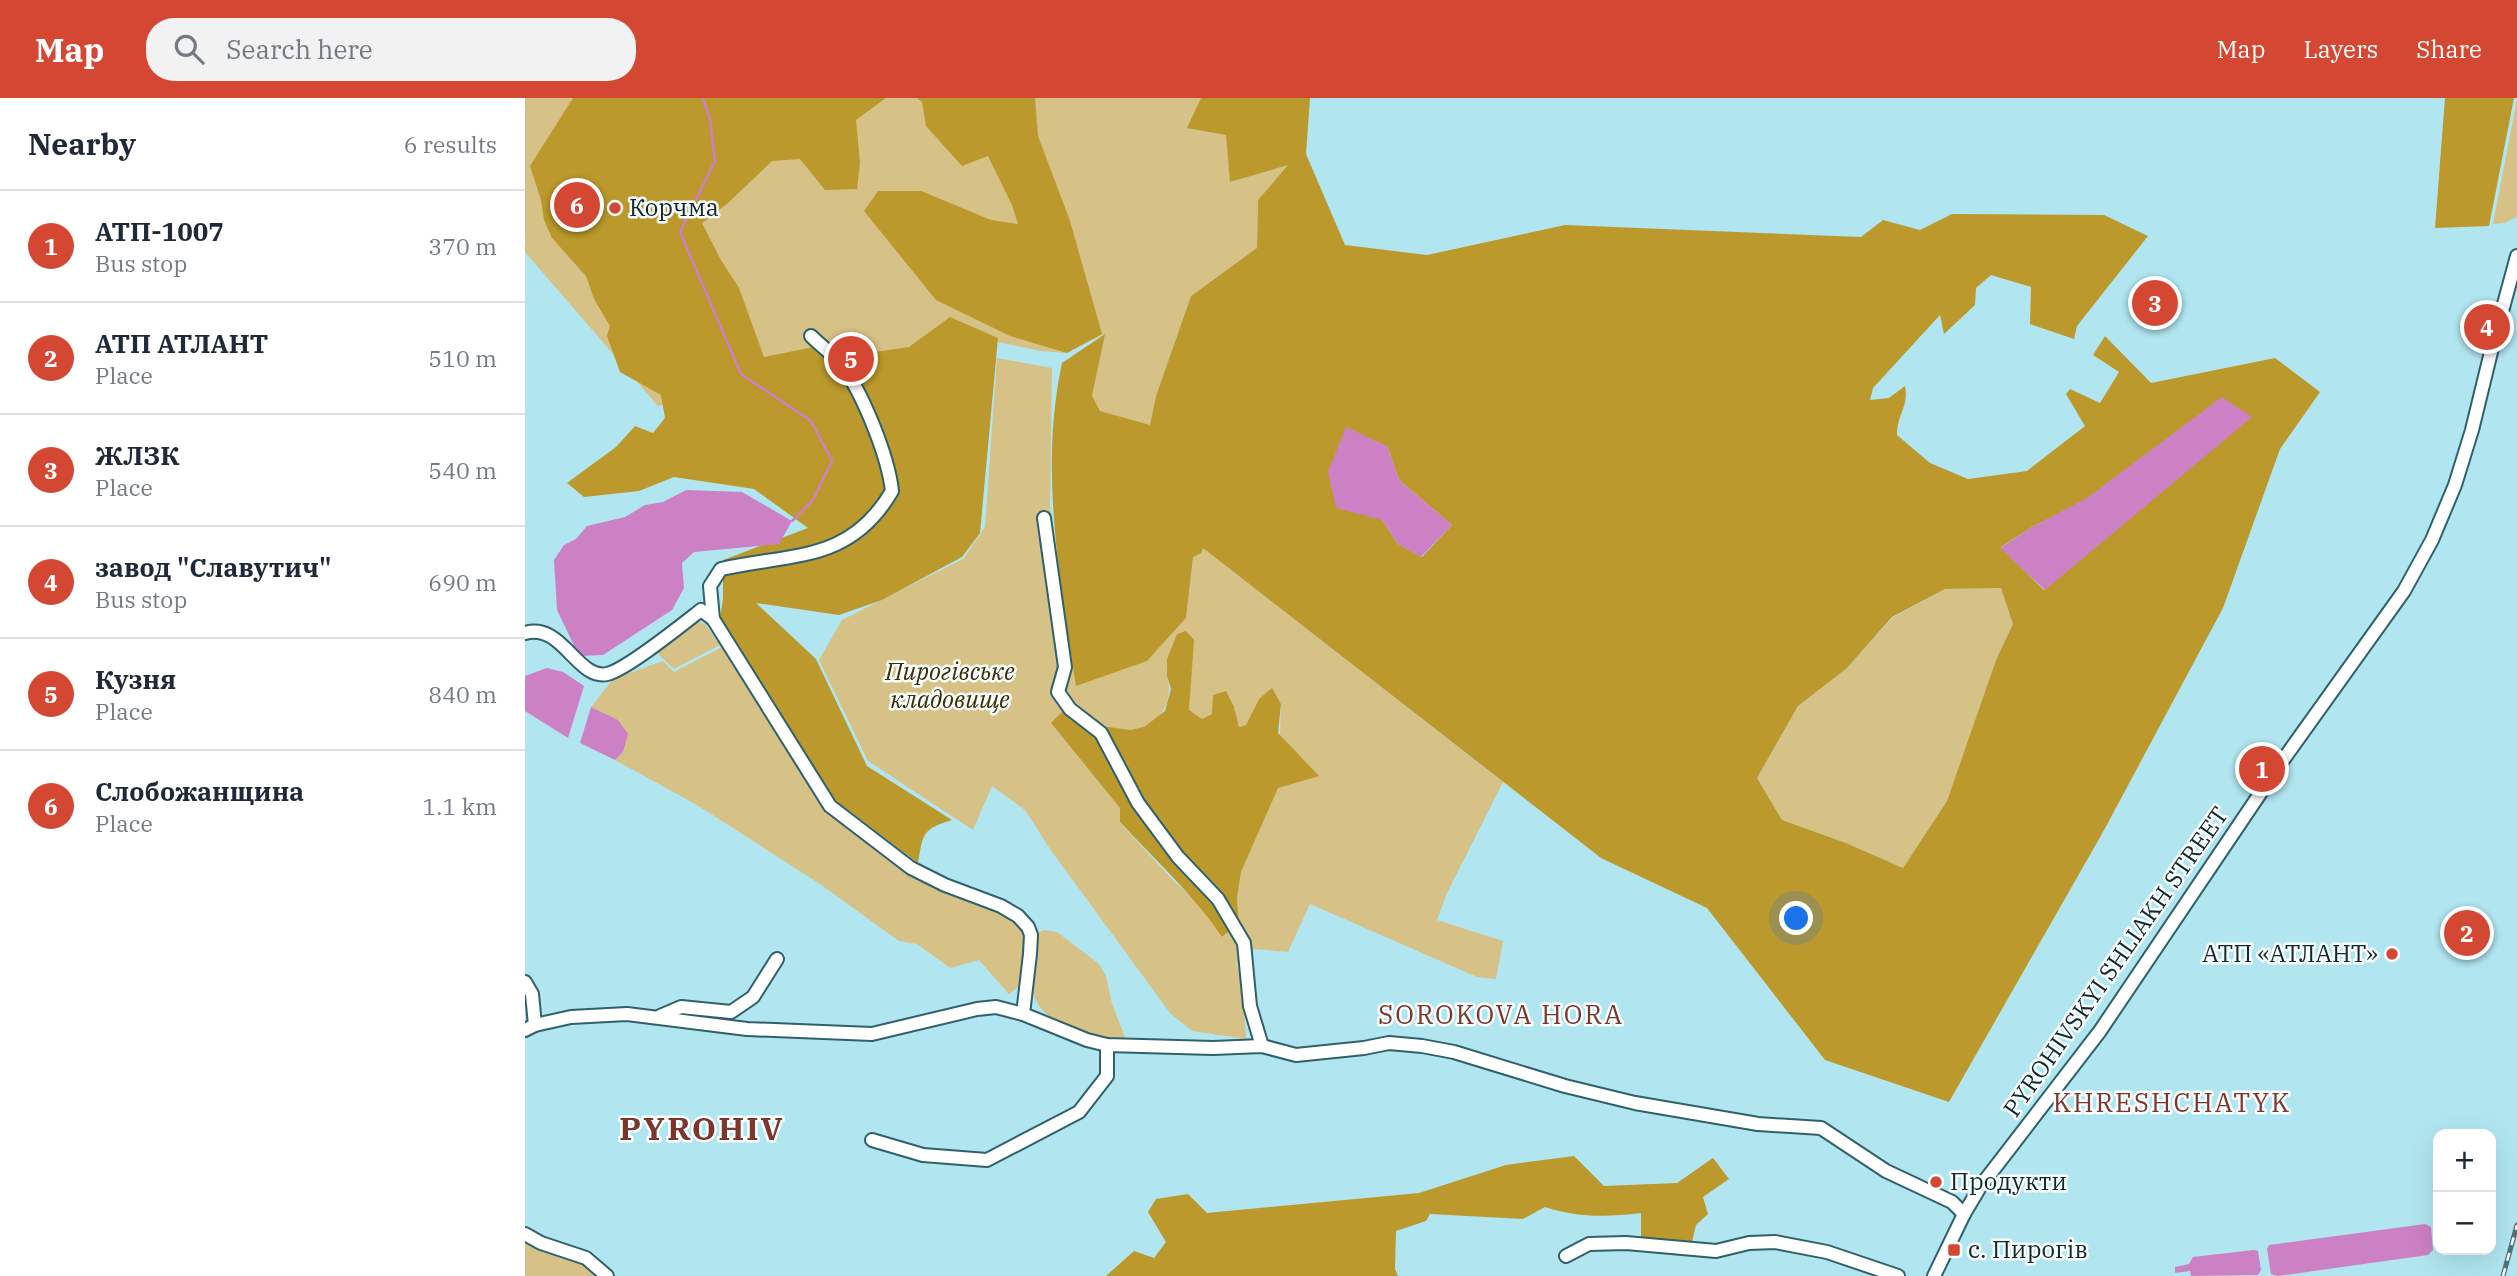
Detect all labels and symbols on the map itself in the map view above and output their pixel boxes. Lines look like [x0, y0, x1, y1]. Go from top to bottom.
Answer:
pin: 6 [554, 179, 600, 231]
place label: Корчма [629, 191, 719, 223]
marker: Корчма [607, 200, 623, 216]
pin: 3 [2132, 277, 2178, 329]
pin: 4 [2464, 301, 2510, 353]
pin: 5 [828, 333, 874, 385]
park label: Пирогівське кладовище [884, 655, 1015, 715]
pin: 1 [2239, 743, 2285, 795]
street label: PYROHIVSKYI SHLIAKH STREET [1995, 800, 2235, 1123]
your location [1779, 901, 1813, 935]
pin: 2 [2444, 907, 2490, 959]
place label: АТП «АТЛАНТ» [2202, 937, 2378, 969]
marker: АТП «АТЛАНТ» [2384, 946, 2400, 962]
district label: SOROKOVA HORA [1378, 997, 1624, 1031]
district label: KHRESHCHATYK [2053, 1085, 2291, 1119]
district label: PYROHIV [619, 1107, 785, 1149]
place label: Продукти [1950, 1165, 2067, 1197]
marker: Продукти [1928, 1174, 1944, 1190]
place label: с. Пирогів [1968, 1233, 2088, 1265]
marker: с. Пирогів [1946, 1242, 1962, 1258]

